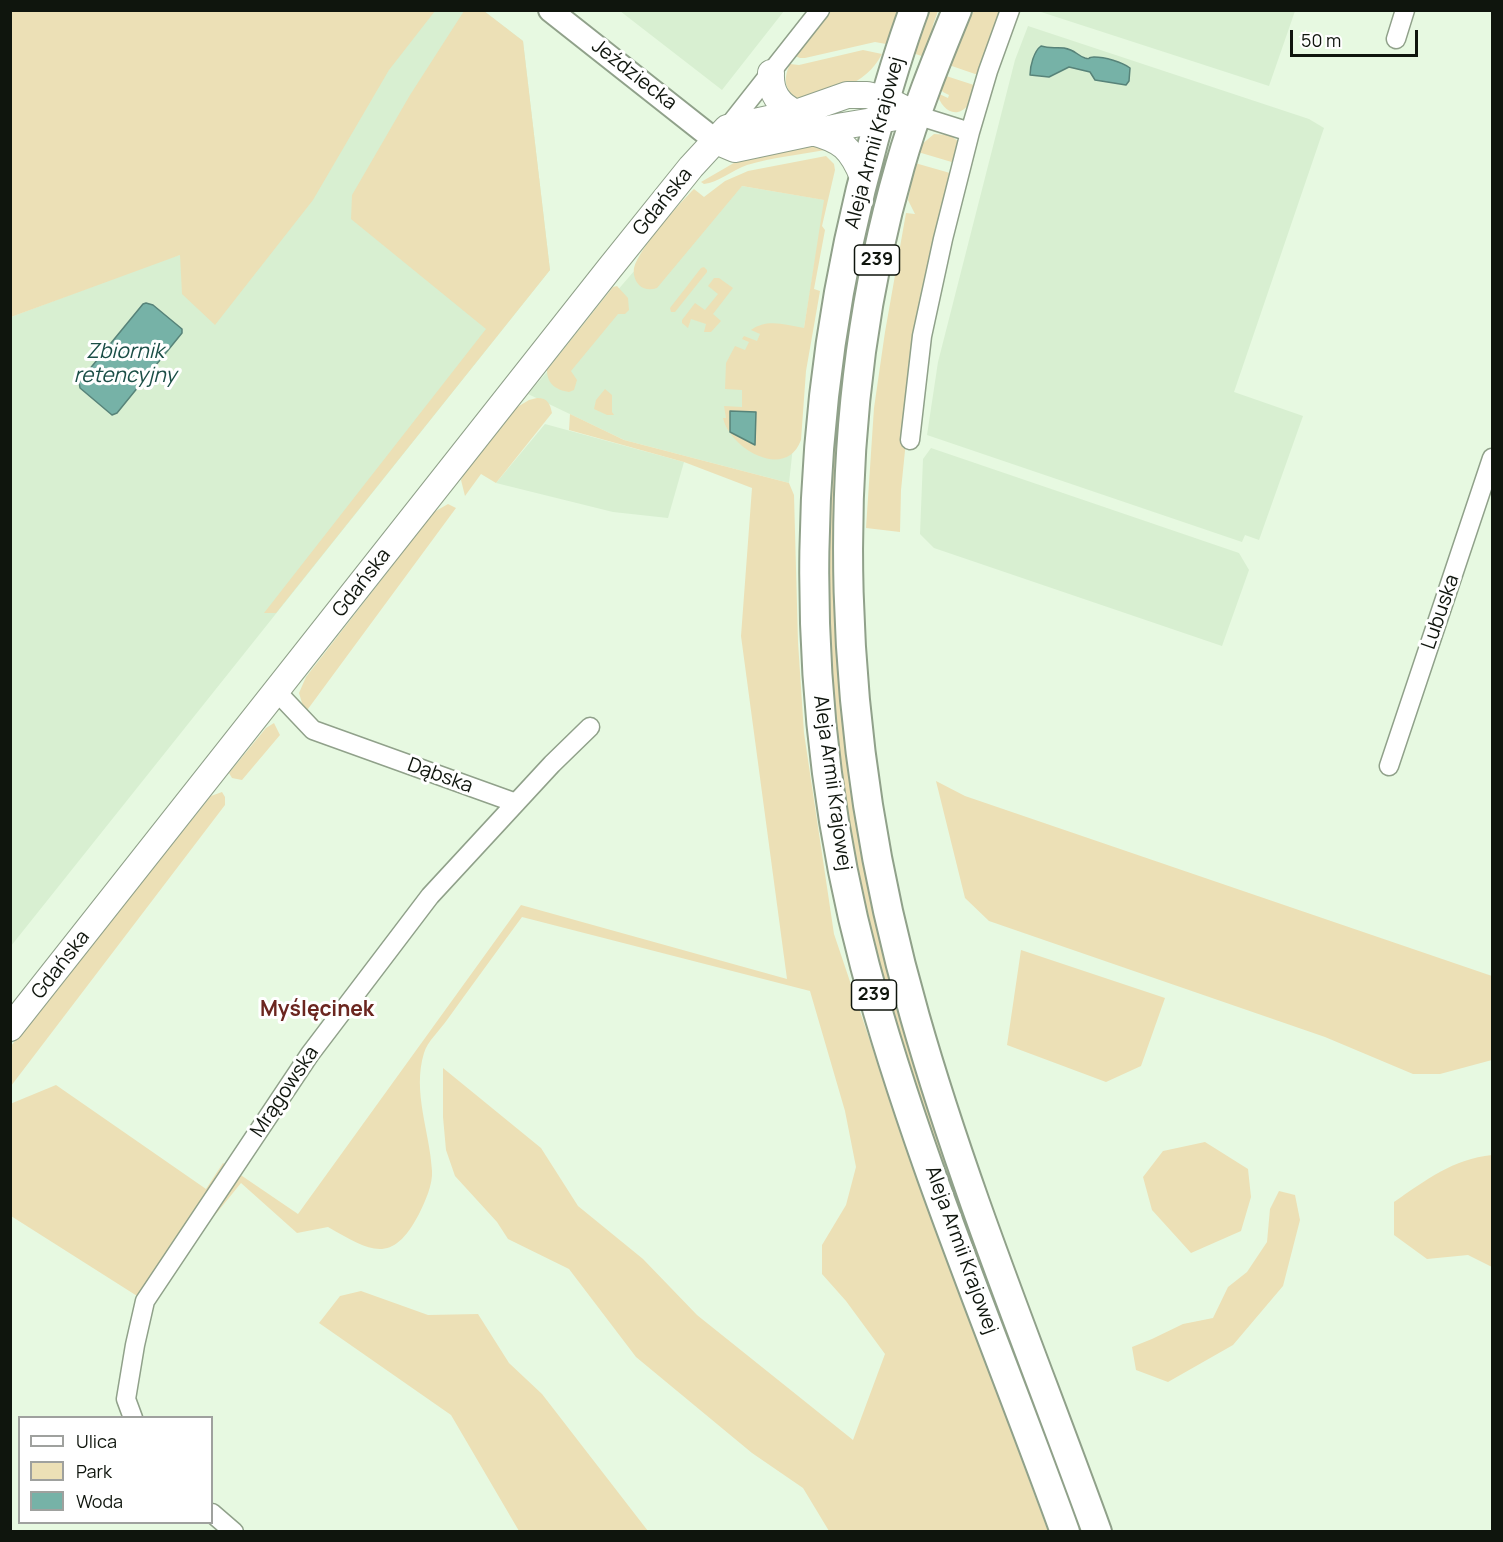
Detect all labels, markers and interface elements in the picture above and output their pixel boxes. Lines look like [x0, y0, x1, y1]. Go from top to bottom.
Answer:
scale bar [1293, 18, 1420, 56]
text: 50 m [1301, 28, 1341, 52]
street label: Jeździecka [587, 34, 681, 116]
street label: Aleja Armii Krajowej [840, 54, 910, 232]
street label: Gdańska [628, 163, 698, 241]
road number: 239 [854, 245, 900, 275]
water label: Zbiornik retencyjny [74, 339, 176, 389]
street label: Gdańska [328, 544, 396, 622]
street label: Lubuska [1417, 572, 1465, 652]
street label: Aleja Armii Krajowej [808, 694, 856, 872]
street label: Dąbska [404, 753, 476, 799]
street label: Gdańska [27, 926, 95, 1004]
road number: 239 [852, 980, 896, 1010]
district label: Myślęcinek [260, 997, 374, 1023]
street label: Mrągowska [246, 1042, 324, 1142]
street label: Aleja Armii Krajowej [919, 1163, 1003, 1337]
legend [18, 1416, 213, 1524]
text: Ulica [76, 1429, 117, 1453]
text: Park [76, 1459, 112, 1483]
text: Woda [76, 1489, 123, 1513]

